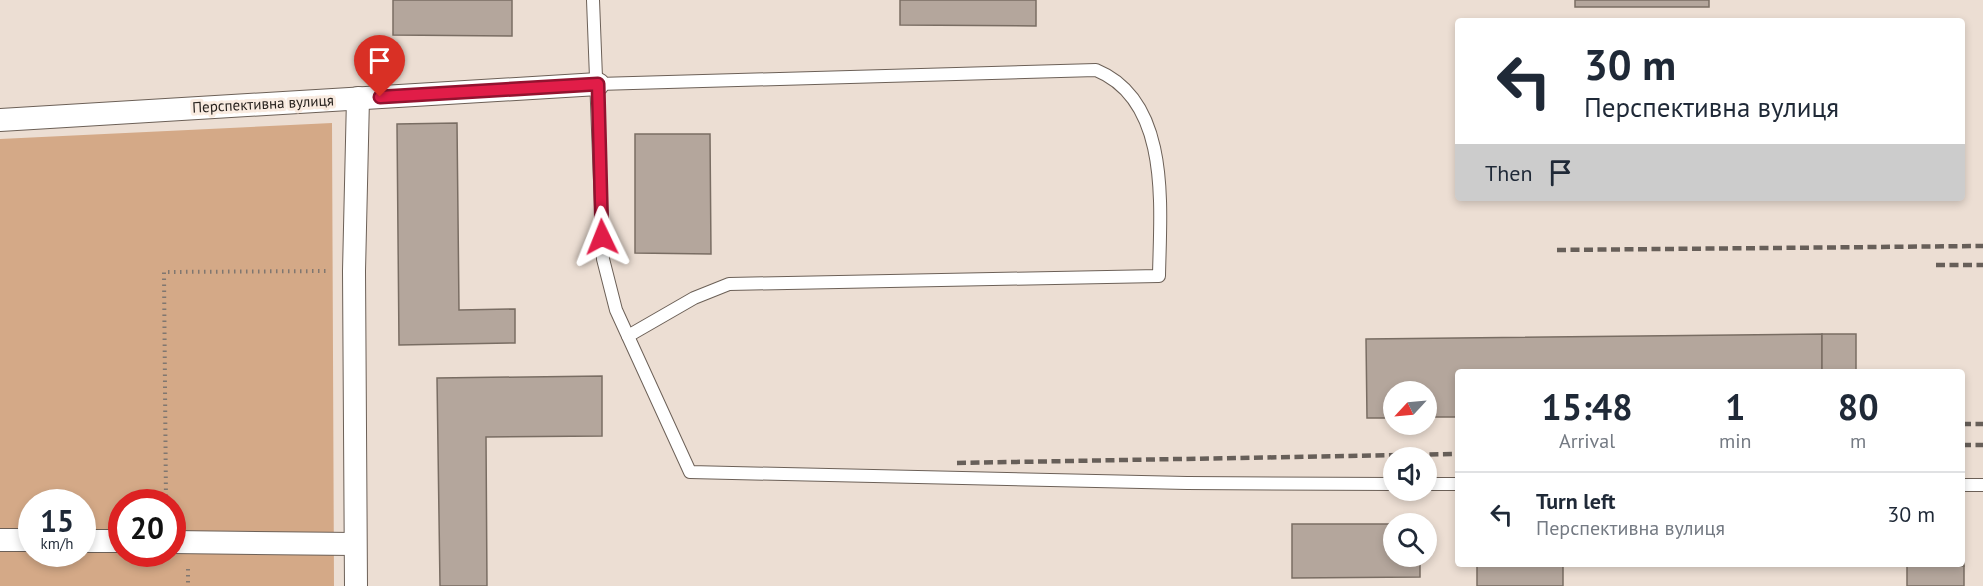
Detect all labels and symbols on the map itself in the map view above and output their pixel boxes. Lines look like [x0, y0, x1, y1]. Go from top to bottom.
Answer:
pin [354, 35, 405, 97]
street label: Перспективна вулиця [192, 90, 334, 117]
position arrow [570, 205, 634, 269]
north arrow [1383, 381, 1437, 435]
speed limit sign: 20 [108, 489, 186, 567]

